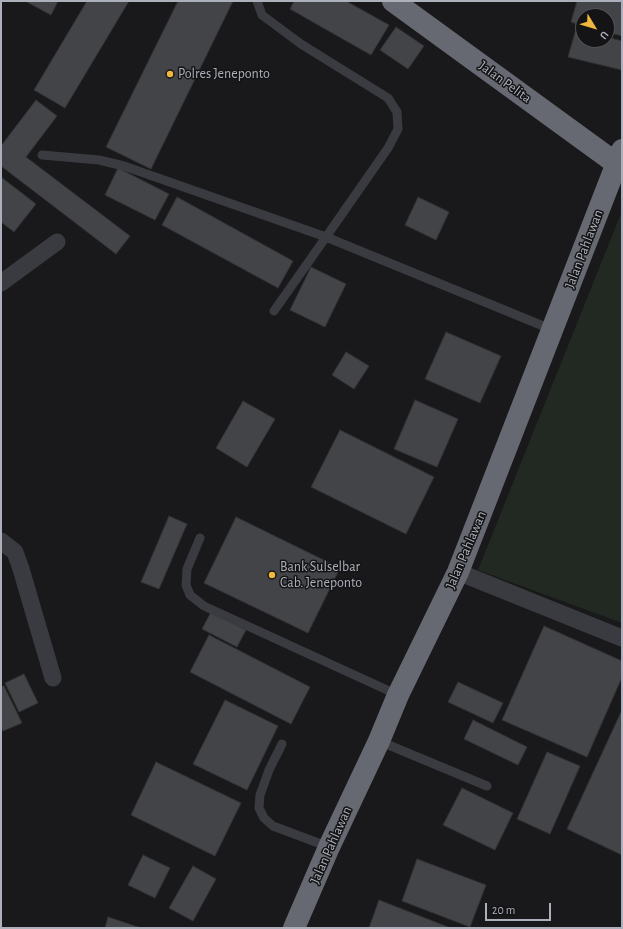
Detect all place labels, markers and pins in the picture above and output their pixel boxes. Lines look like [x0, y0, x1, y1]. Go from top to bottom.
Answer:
place label: Polres Jeneponto [178, 66, 270, 82]
marker: Polres Jeneponto [165, 69, 175, 79]
place label: Bank Sulselbar Cab. Jeneponto [280, 559, 362, 592]
marker: Bank Sulselbar Cab. Jeneponto [267, 570, 277, 580]

